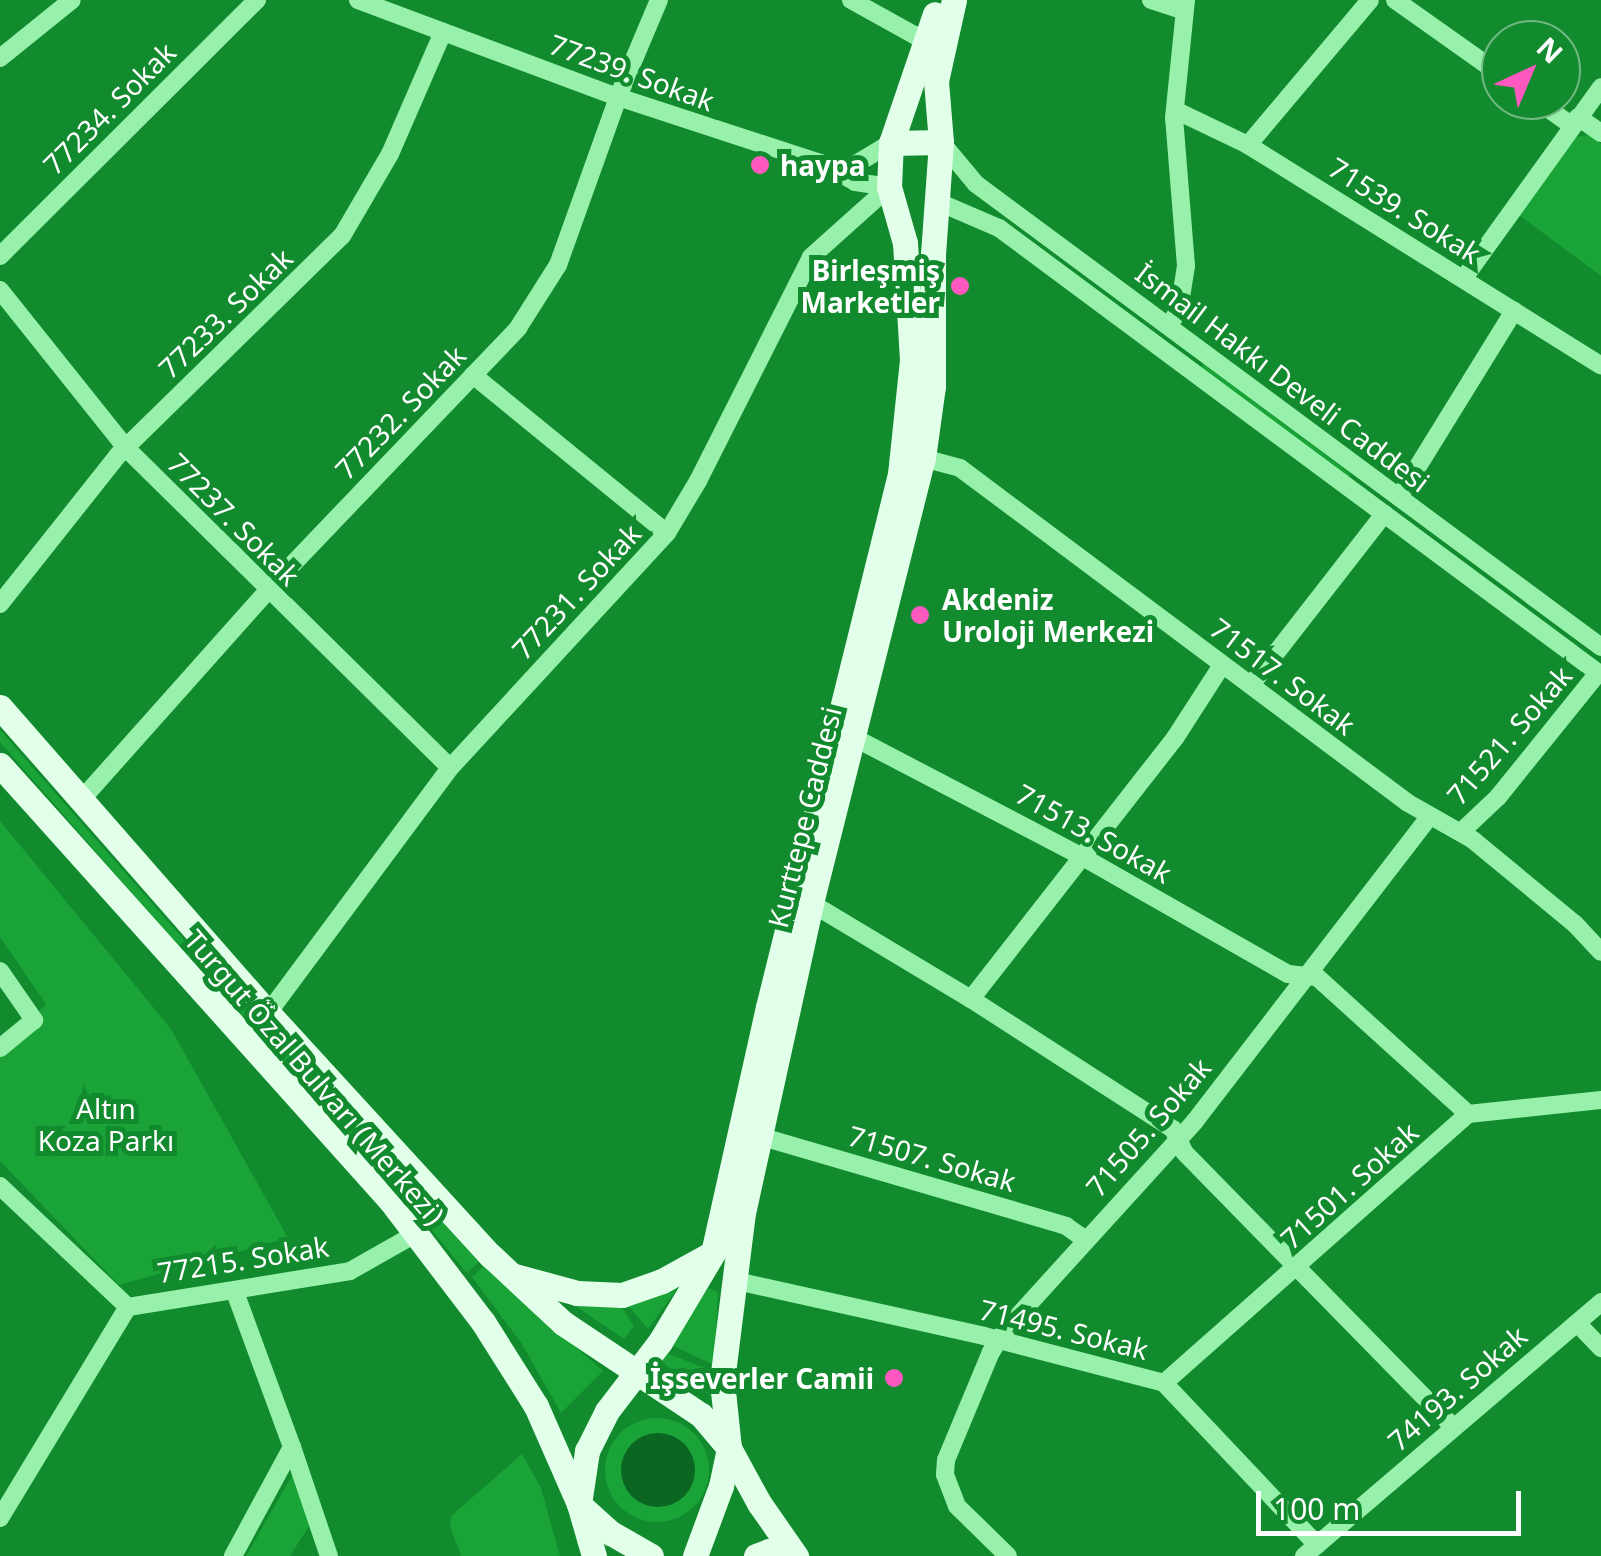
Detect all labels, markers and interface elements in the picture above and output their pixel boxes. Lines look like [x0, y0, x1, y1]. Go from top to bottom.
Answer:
north arrow [1481, 20, 1581, 120]
street label: 77239. Sokak [545, 27, 719, 117]
text: N [1529, 28, 1572, 71]
street label: 77234. Sokak [36, 35, 182, 181]
place label: haypa [780, 148, 865, 182]
street label: 71539. Sokak [1323, 150, 1487, 270]
marker: haypa [749, 154, 771, 176]
street label: 77233. Sokak [151, 241, 299, 385]
place label: Birleşmiş Marketler [801, 253, 940, 319]
street label: İsmail Hakkı Develi Caddesi [1130, 256, 1436, 498]
marker: Birleşmiş Marketler [949, 275, 971, 297]
street label: 77232. Sokak [328, 338, 472, 486]
street label: 77237. Sokak [161, 446, 307, 592]
street label: 77231. Sokak [505, 516, 647, 666]
place label: Akdeniz Uroloji Merkezi [942, 582, 1154, 648]
marker: Akdeniz Uroloji Merkezi [907, 602, 933, 628]
street label: 71517. Sokak [1204, 611, 1362, 741]
street label: 71521. Sokak [1440, 659, 1578, 811]
street label: Kurttepe Caddesi [760, 703, 848, 931]
street label: 71513. Sokak [1010, 776, 1178, 890]
street label: Turgut Özal Bulvarı (Merkezi) [178, 923, 452, 1231]
street label: 71505. Sokak [1079, 1051, 1217, 1203]
park label: Altın Koza Parkı [38, 1091, 174, 1157]
street label: 71501. Sokak [1274, 1115, 1424, 1255]
street label: 71507. Sokak [844, 1118, 1020, 1198]
street label: 77215. Sokak [155, 1229, 331, 1289]
street label: 71495. Sokak [976, 1292, 1152, 1366]
street label: 74193. Sokak [1381, 1319, 1533, 1457]
place label: İşseverler Camii [650, 1361, 874, 1395]
marker: İşseverler Camii [883, 1367, 905, 1389]
scale bar [1261, 1471, 1526, 1533]
text: 100 m [1273, 1488, 1360, 1529]

